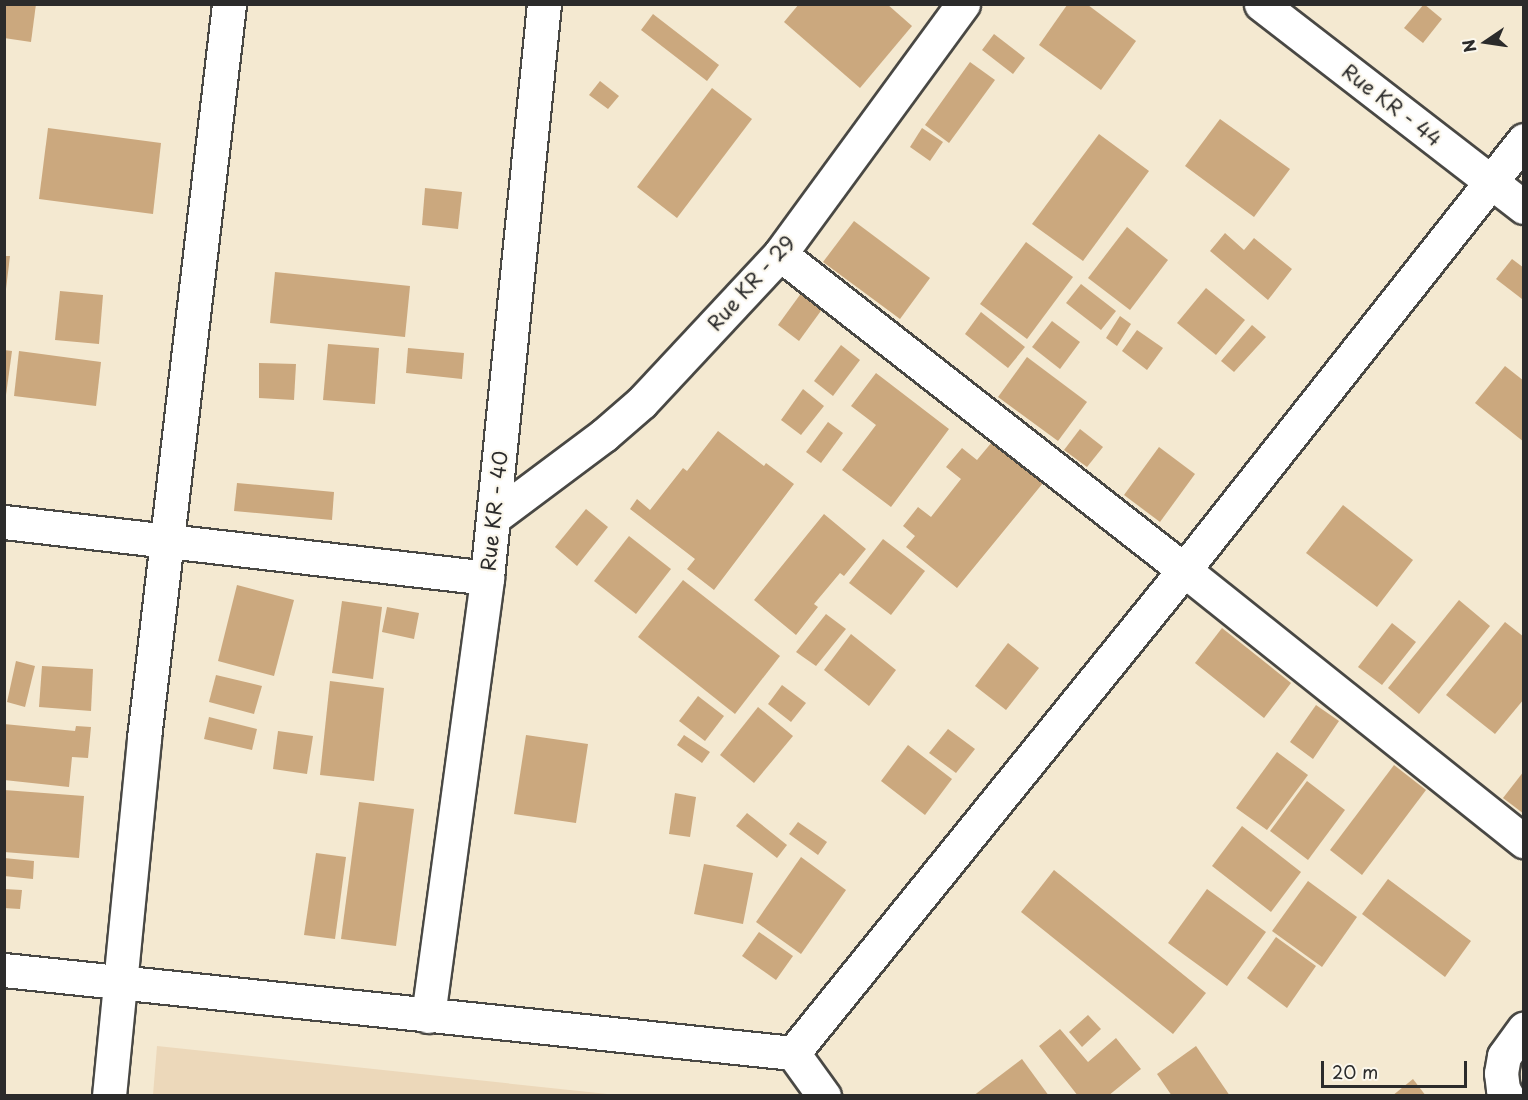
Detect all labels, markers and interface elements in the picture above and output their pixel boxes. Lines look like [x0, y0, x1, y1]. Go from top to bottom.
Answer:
north arrow [1456, 12, 1516, 72]
text: N [1455, 37, 1482, 55]
street label: Rue KR - 44 [1337, 58, 1447, 152]
street label: Rue KR - 29 [702, 230, 800, 336]
street label: Rue KR - 40 [476, 449, 512, 573]
scale bar [1324, 1049, 1470, 1087]
text: 20 m [1332, 1058, 1378, 1085]

